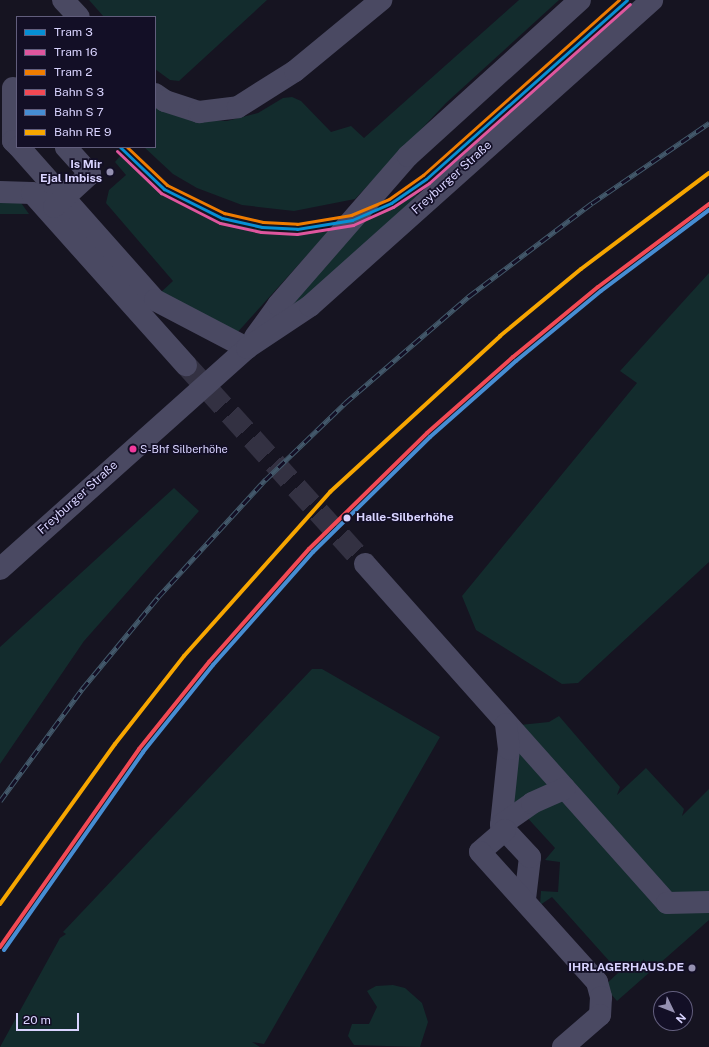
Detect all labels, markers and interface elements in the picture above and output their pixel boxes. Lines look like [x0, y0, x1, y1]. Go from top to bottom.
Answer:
legend [16, 16, 156, 148]
text: Tram 3 [54, 25, 93, 39]
text: Tram 16 [54, 45, 98, 59]
text: Tram 2 [54, 65, 92, 79]
text: Bahn S 3 [54, 85, 104, 99]
text: Bahn S 7 [54, 105, 104, 119]
text: Bahn RE 9 [54, 125, 111, 139]
street label: Freyburger Straße [409, 138, 495, 218]
place label: Is Mir Ejal Imbiss [40, 158, 102, 186]
marker: Is Mir Ejal Imbiss [105, 167, 115, 177]
place label: S-Bhf Silberhöhe [140, 442, 228, 456]
marker: S-Bhf Silberhöhe [128, 444, 138, 454]
street label: Freyburger Straße [35, 458, 121, 538]
place label: Halle-Silberhöhe [356, 511, 454, 525]
marker: Halle-Silberhöhe [341, 512, 353, 524]
place label: IHRLAGERHAUS.DE [568, 961, 684, 975]
marker: IHRLAGERHAUS.DE [687, 963, 697, 973]
north arrow [653, 991, 693, 1031]
scale bar [18, 1005, 81, 1031]
text: N [674, 1011, 688, 1026]
text: 20 m [23, 1013, 51, 1027]

